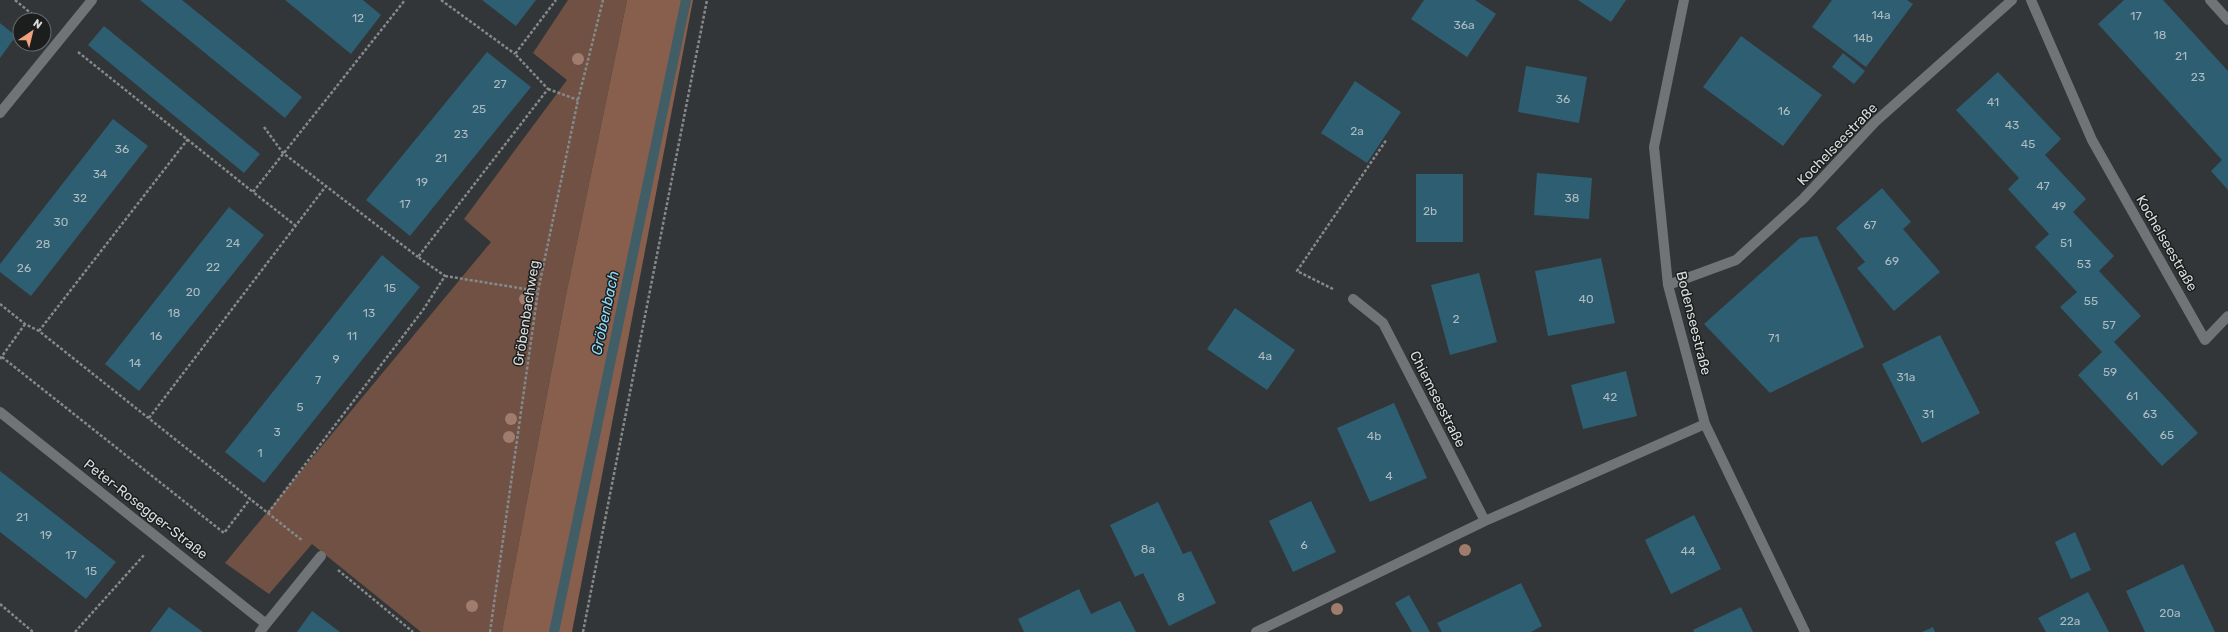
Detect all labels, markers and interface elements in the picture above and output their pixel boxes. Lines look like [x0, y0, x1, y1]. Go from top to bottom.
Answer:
house number: 14a [1871, 8, 1891, 22]
house number: 17 [2130, 9, 2142, 23]
house number: 12 [352, 11, 364, 25]
north arrow [12, 12, 52, 52]
text: N [30, 17, 44, 32]
house number: 36a [1453, 18, 1475, 32]
house number: 18 [2154, 28, 2166, 42]
house number: 14b [1853, 31, 1873, 45]
house number: 21 [2175, 49, 2187, 63]
house number: 23 [2191, 70, 2205, 84]
house number: 27 [493, 77, 507, 91]
house number: 36 [1556, 92, 1570, 106]
house number: 41 [1987, 95, 1999, 109]
street label: Kochelseestraße [1794, 99, 1881, 189]
house number: 25 [472, 102, 486, 116]
house number: 16 [1778, 104, 1790, 118]
house number: 43 [2005, 118, 2019, 132]
house number: 2a [1350, 124, 1364, 138]
house number: 23 [454, 127, 468, 141]
house number: 45 [2021, 137, 2035, 151]
house number: 36 [115, 142, 129, 156]
house number: 21 [435, 151, 447, 165]
house number: 34 [93, 167, 108, 181]
house number: 19 [416, 175, 428, 189]
house number: 47 [2036, 179, 2050, 193]
house number: 32 [73, 191, 87, 205]
house number: 38 [1565, 191, 1579, 205]
street label: Kochelseestraße [2132, 192, 2201, 294]
house number: 17 [399, 197, 411, 211]
house number: 49 [2052, 199, 2066, 213]
house number: 2b [1423, 204, 1437, 218]
house number: 30 [54, 215, 68, 229]
house number: 67 [1863, 218, 1877, 232]
house number: 24 [226, 236, 241, 250]
house number: 51 [2060, 236, 2072, 250]
house number: 28 [36, 237, 50, 251]
house number: 69 [1885, 254, 1899, 268]
house number: 53 [2077, 257, 2091, 271]
street label: Gröbenbachweg [510, 259, 543, 367]
house number: 22 [206, 260, 220, 274]
house number: 26 [17, 261, 31, 275]
water label: Gröbenbach [587, 269, 623, 357]
street label: Bodenseestraße [1672, 269, 1715, 377]
house number: 15 [384, 281, 396, 295]
house number: 20 [186, 285, 200, 299]
house number: 40 [1578, 292, 1594, 306]
house number: 55 [2084, 294, 2098, 308]
house number: 18 [168, 306, 180, 320]
house number: 13 [363, 306, 375, 320]
house number: 2 [1452, 312, 1460, 326]
house number: 57 [2102, 318, 2116, 332]
house number: 16 [150, 329, 162, 343]
house number: 11 [347, 329, 357, 343]
house number: 71 [1768, 331, 1780, 345]
street label: Chiemseestraße [1406, 348, 1469, 450]
house number: 4a [1258, 349, 1272, 363]
house number: 9 [332, 352, 340, 366]
house number: 14 [129, 356, 142, 370]
house number: 59 [2103, 365, 2117, 379]
house number: 31a [1897, 370, 1915, 384]
house number: 7 [315, 373, 321, 387]
house number: 61 [2126, 389, 2138, 403]
house number: 42 [1603, 390, 1617, 404]
house number: 5 [296, 400, 304, 414]
house number: 31 [1922, 407, 1934, 421]
house number: 63 [2143, 407, 2157, 421]
house number: 3 [273, 425, 281, 439]
house number: 65 [2160, 428, 2174, 442]
house number: 4b [1367, 429, 1381, 443]
house number: 1 [257, 446, 263, 460]
street label: Peter-Rosegger-Straße [80, 456, 211, 563]
house number: 4 [1385, 469, 1393, 483]
house number: 21 [16, 510, 28, 524]
house number: 19 [40, 528, 52, 542]
house number: 6 [1300, 538, 1308, 552]
house number: 8a [1141, 542, 1155, 556]
house number: 44 [1681, 544, 1696, 558]
house number: 17 [65, 548, 77, 562]
house number: 15 [85, 564, 97, 578]
house number: 8 [1177, 590, 1185, 604]
house number: 20a [2159, 606, 2181, 620]
house number: 22a [2060, 614, 2080, 628]

